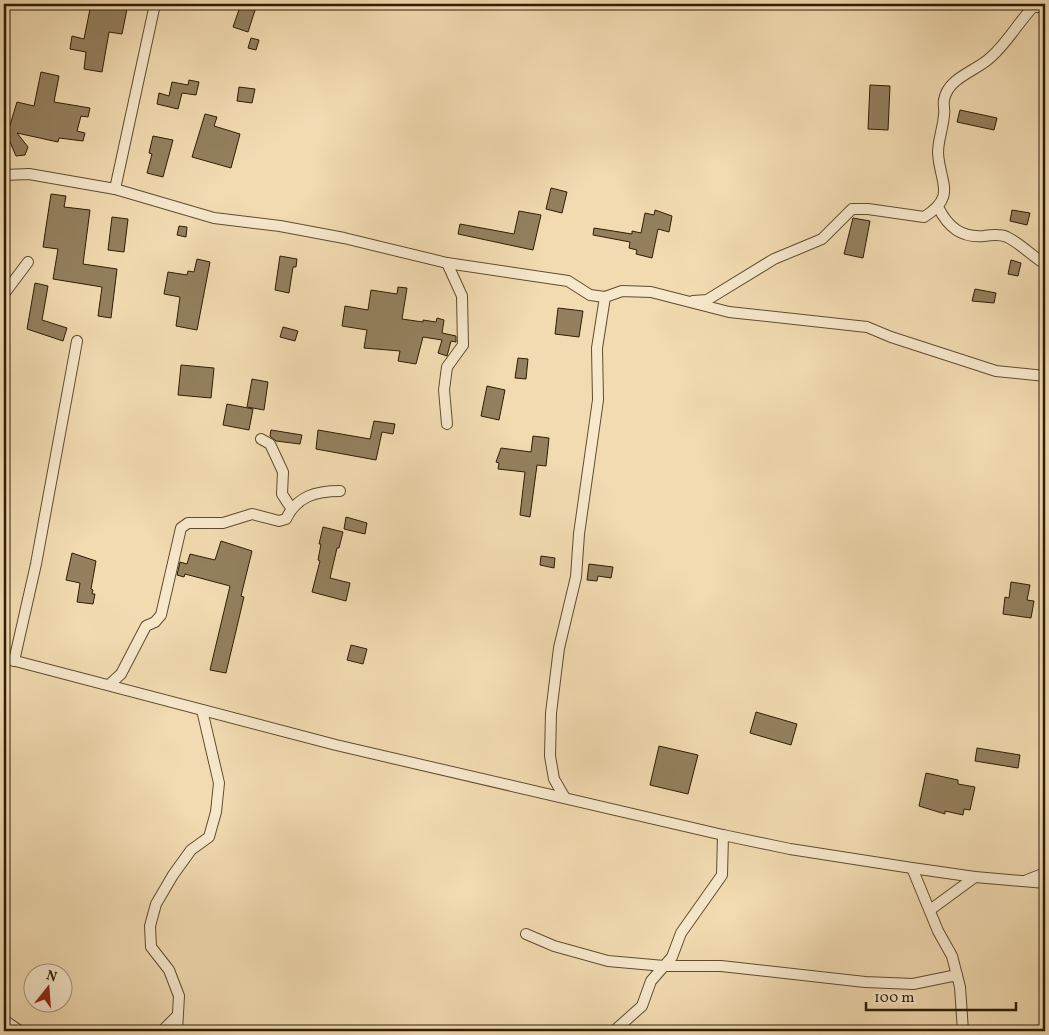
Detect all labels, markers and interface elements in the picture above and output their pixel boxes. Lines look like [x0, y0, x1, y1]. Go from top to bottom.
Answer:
north arrow [22, 962, 72, 1012]
text: N [44, 966, 59, 988]
scale bar [866, 980, 1016, 1012]
text: 100 m [874, 988, 914, 1009]

